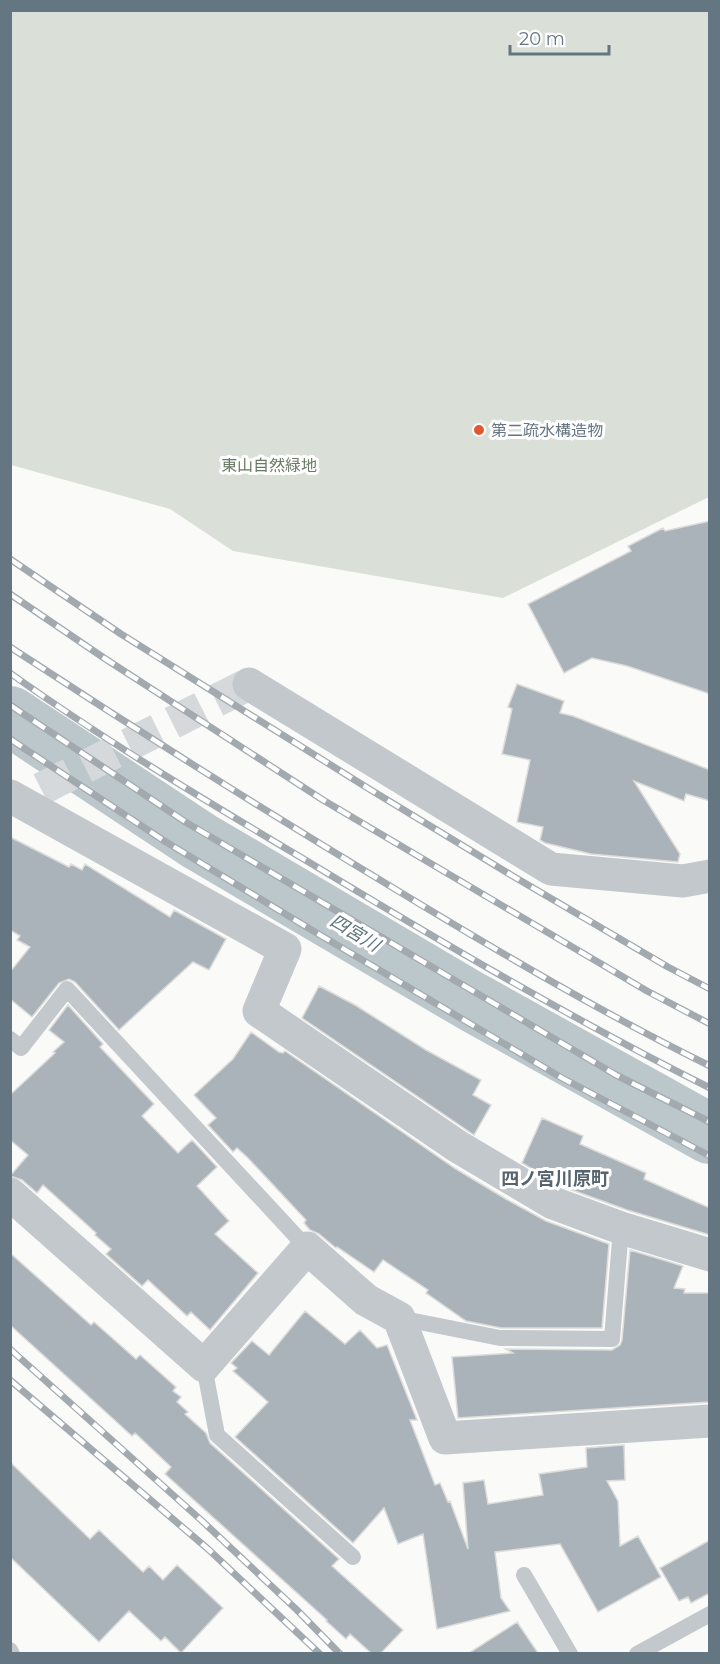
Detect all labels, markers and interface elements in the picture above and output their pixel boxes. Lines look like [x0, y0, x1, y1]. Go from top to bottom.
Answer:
scale bar [510, 18, 609, 56]
text: 20 m [519, 28, 565, 50]
place label: 第二疏水構造物 [491, 421, 603, 440]
marker: 第二疏水構造物 [472, 423, 486, 437]
park label: 東山自然緑地 [221, 456, 317, 475]
water label: 四宮川 [326, 910, 386, 957]
district label: 四ノ宮川原町 [501, 1168, 609, 1190]

